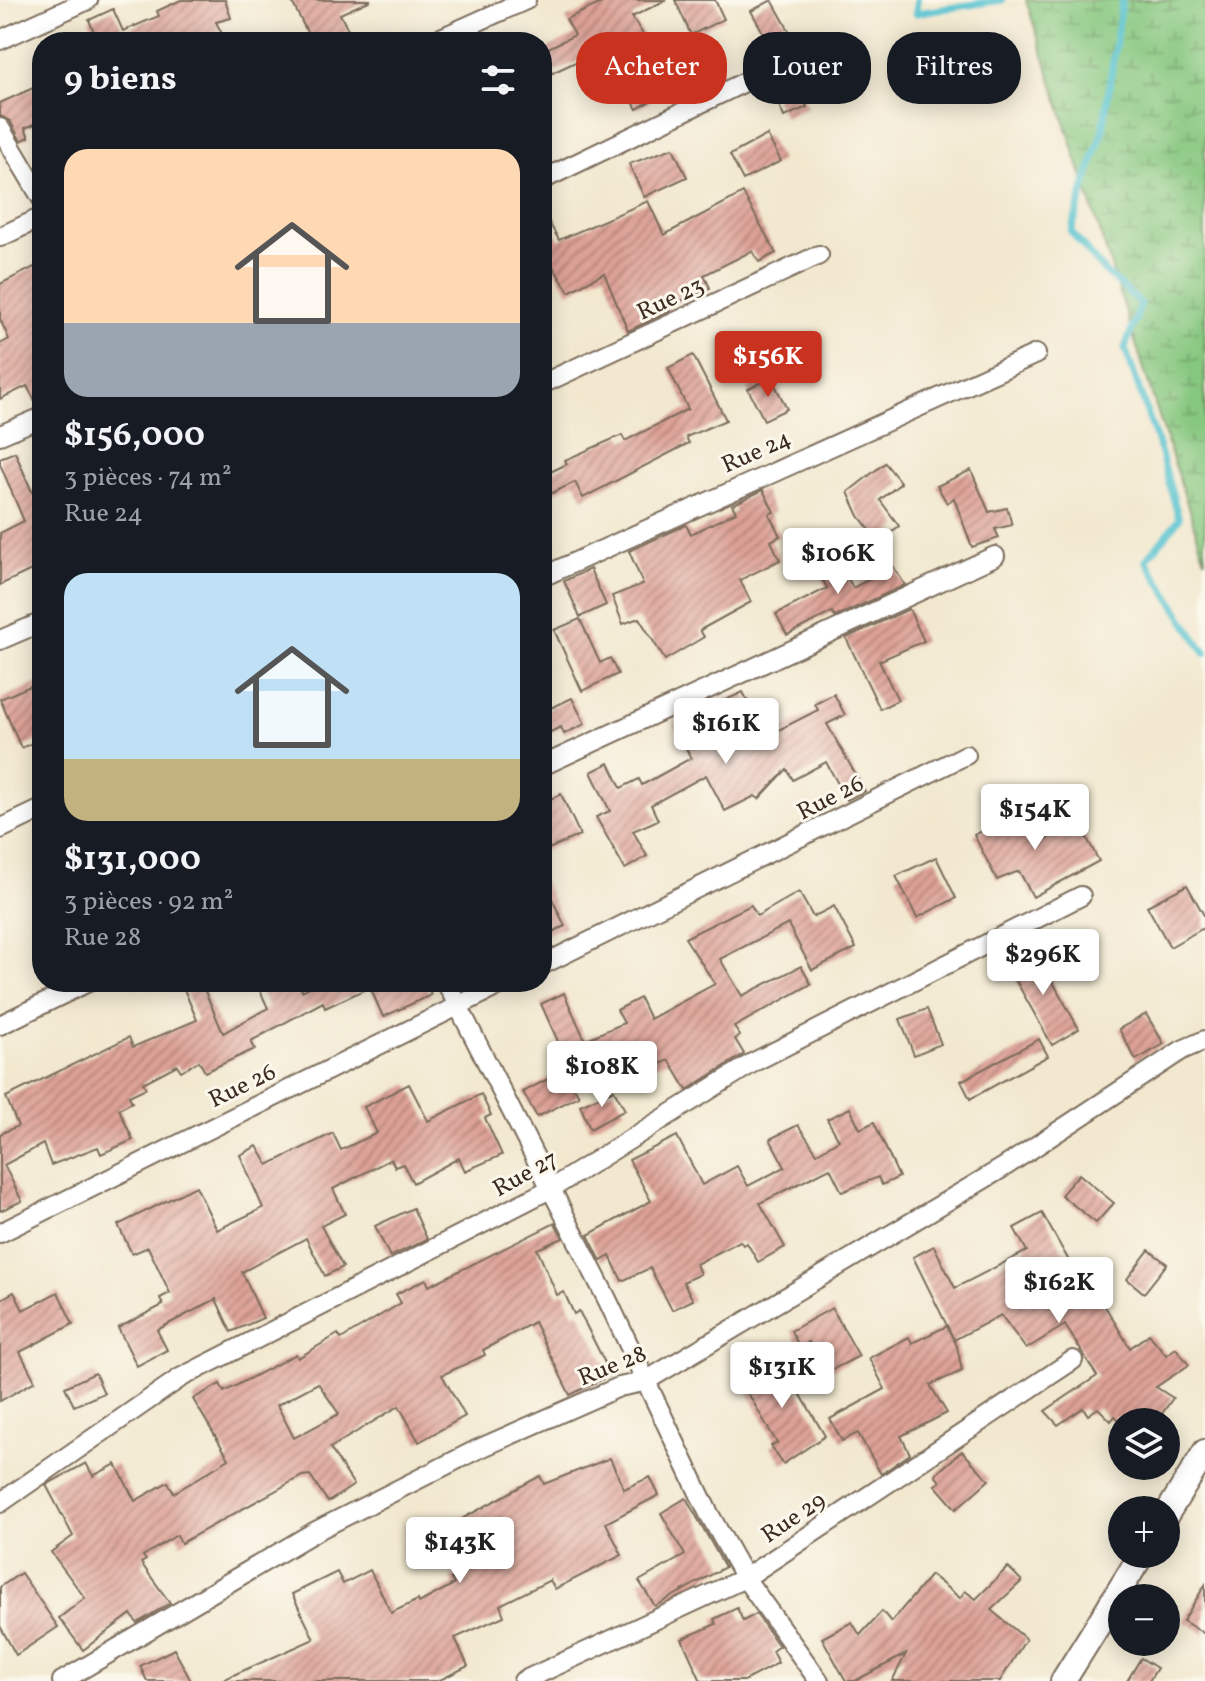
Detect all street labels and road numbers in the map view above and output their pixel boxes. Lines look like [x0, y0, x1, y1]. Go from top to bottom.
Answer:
street label: Rue 23 [632, 269, 710, 330]
street label: Rue 24 [717, 423, 797, 483]
street label: Rue 26 [791, 767, 870, 830]
street label: Rue 26 [203, 1056, 282, 1118]
street label: Rue 27 [487, 1143, 565, 1207]
street label: Rue 28 [573, 1338, 652, 1396]
street label: Rue 29 [755, 1485, 833, 1553]

